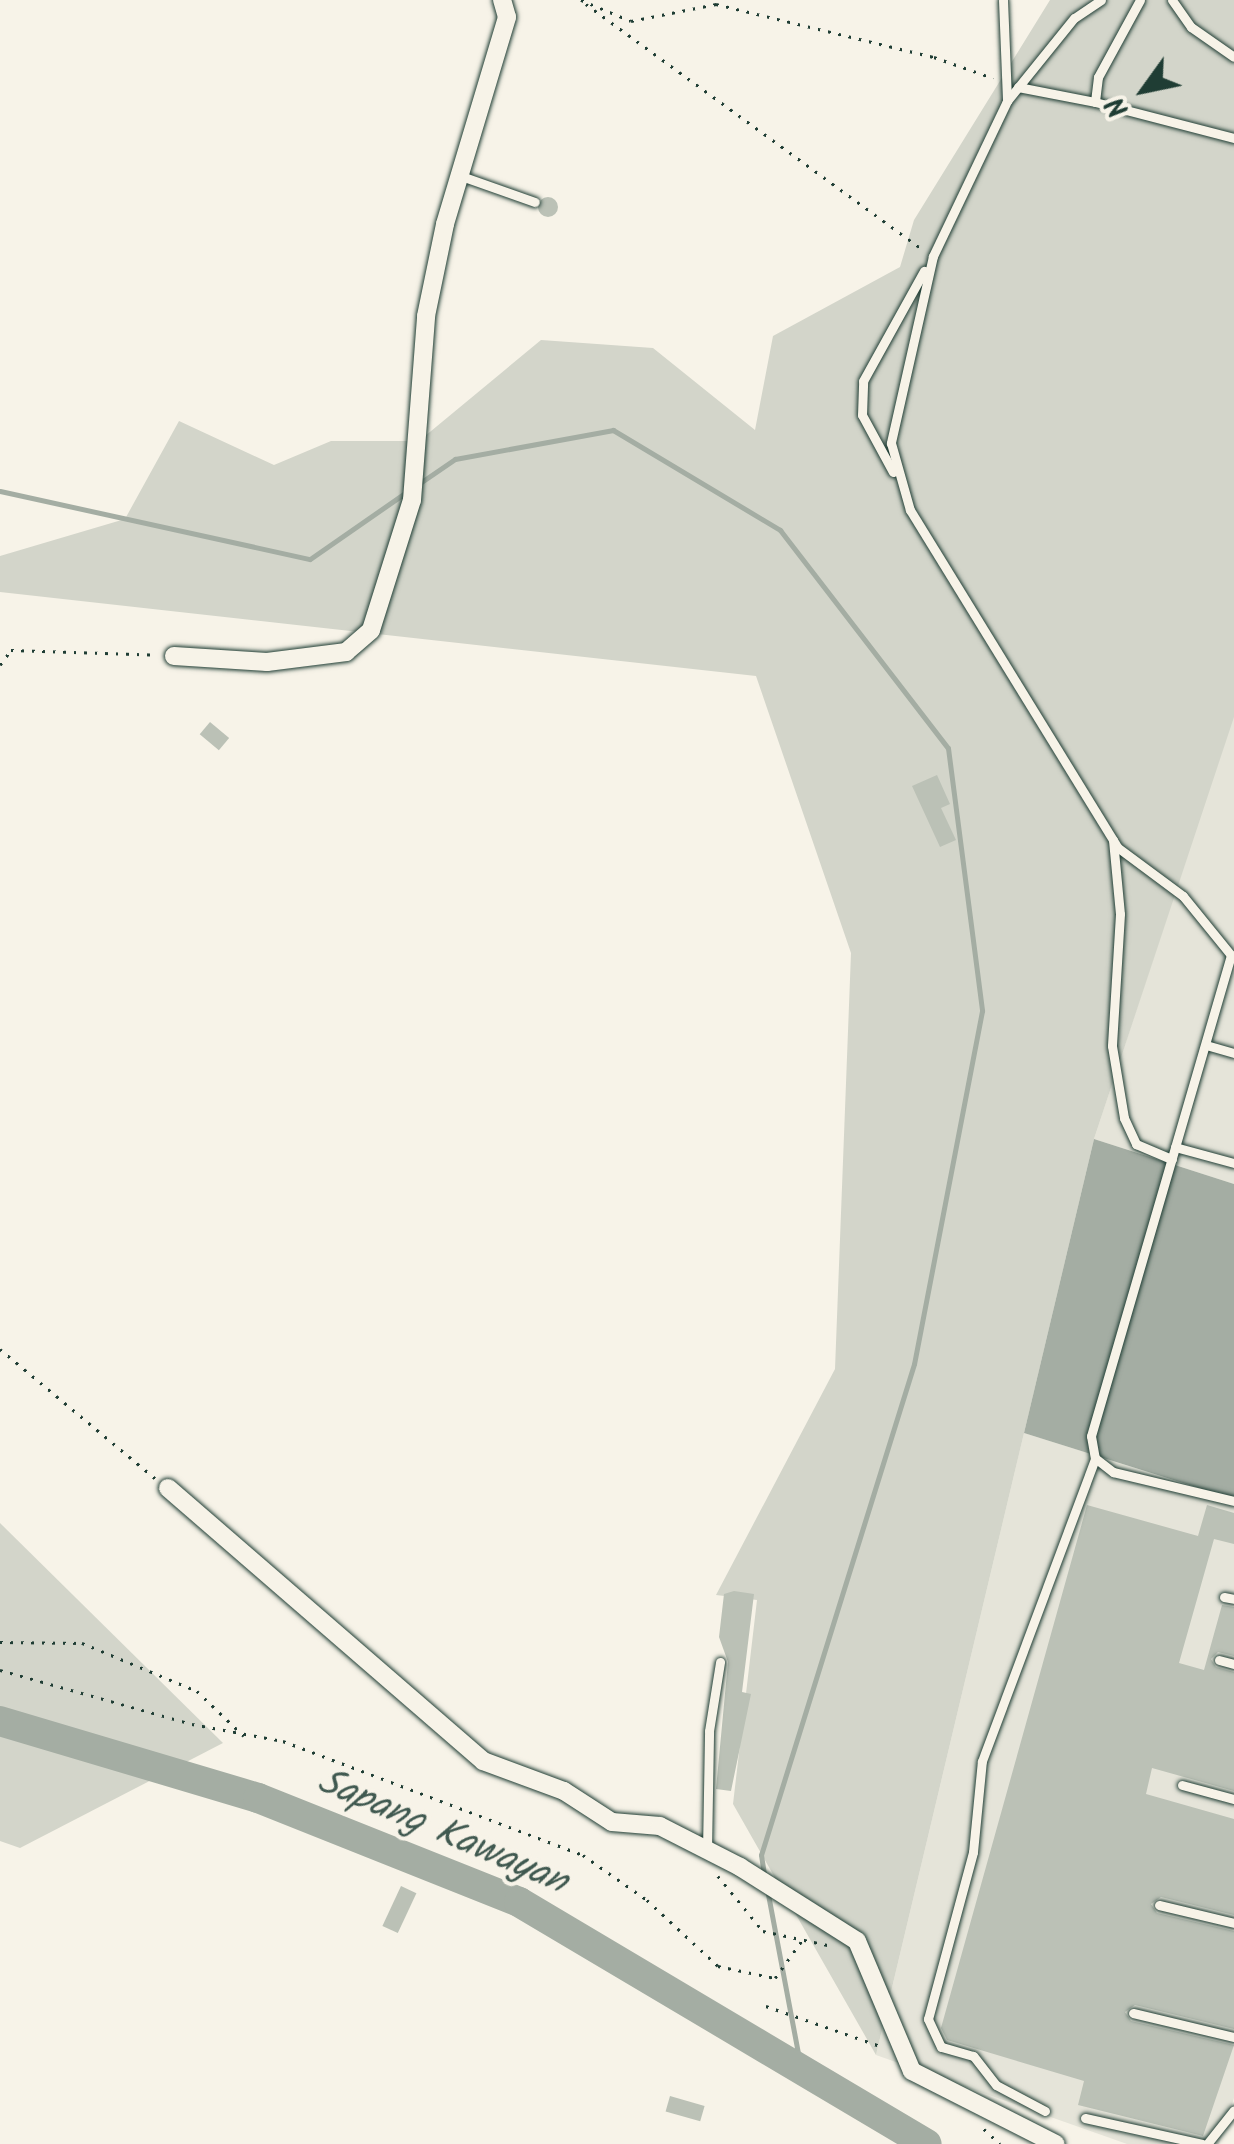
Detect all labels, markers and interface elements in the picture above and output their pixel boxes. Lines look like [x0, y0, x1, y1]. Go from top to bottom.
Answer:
north arrow [1094, 40, 1194, 140]
text: N [1095, 87, 1142, 126]
water label: Sapang Kawayan [310, 1760, 574, 1906]

